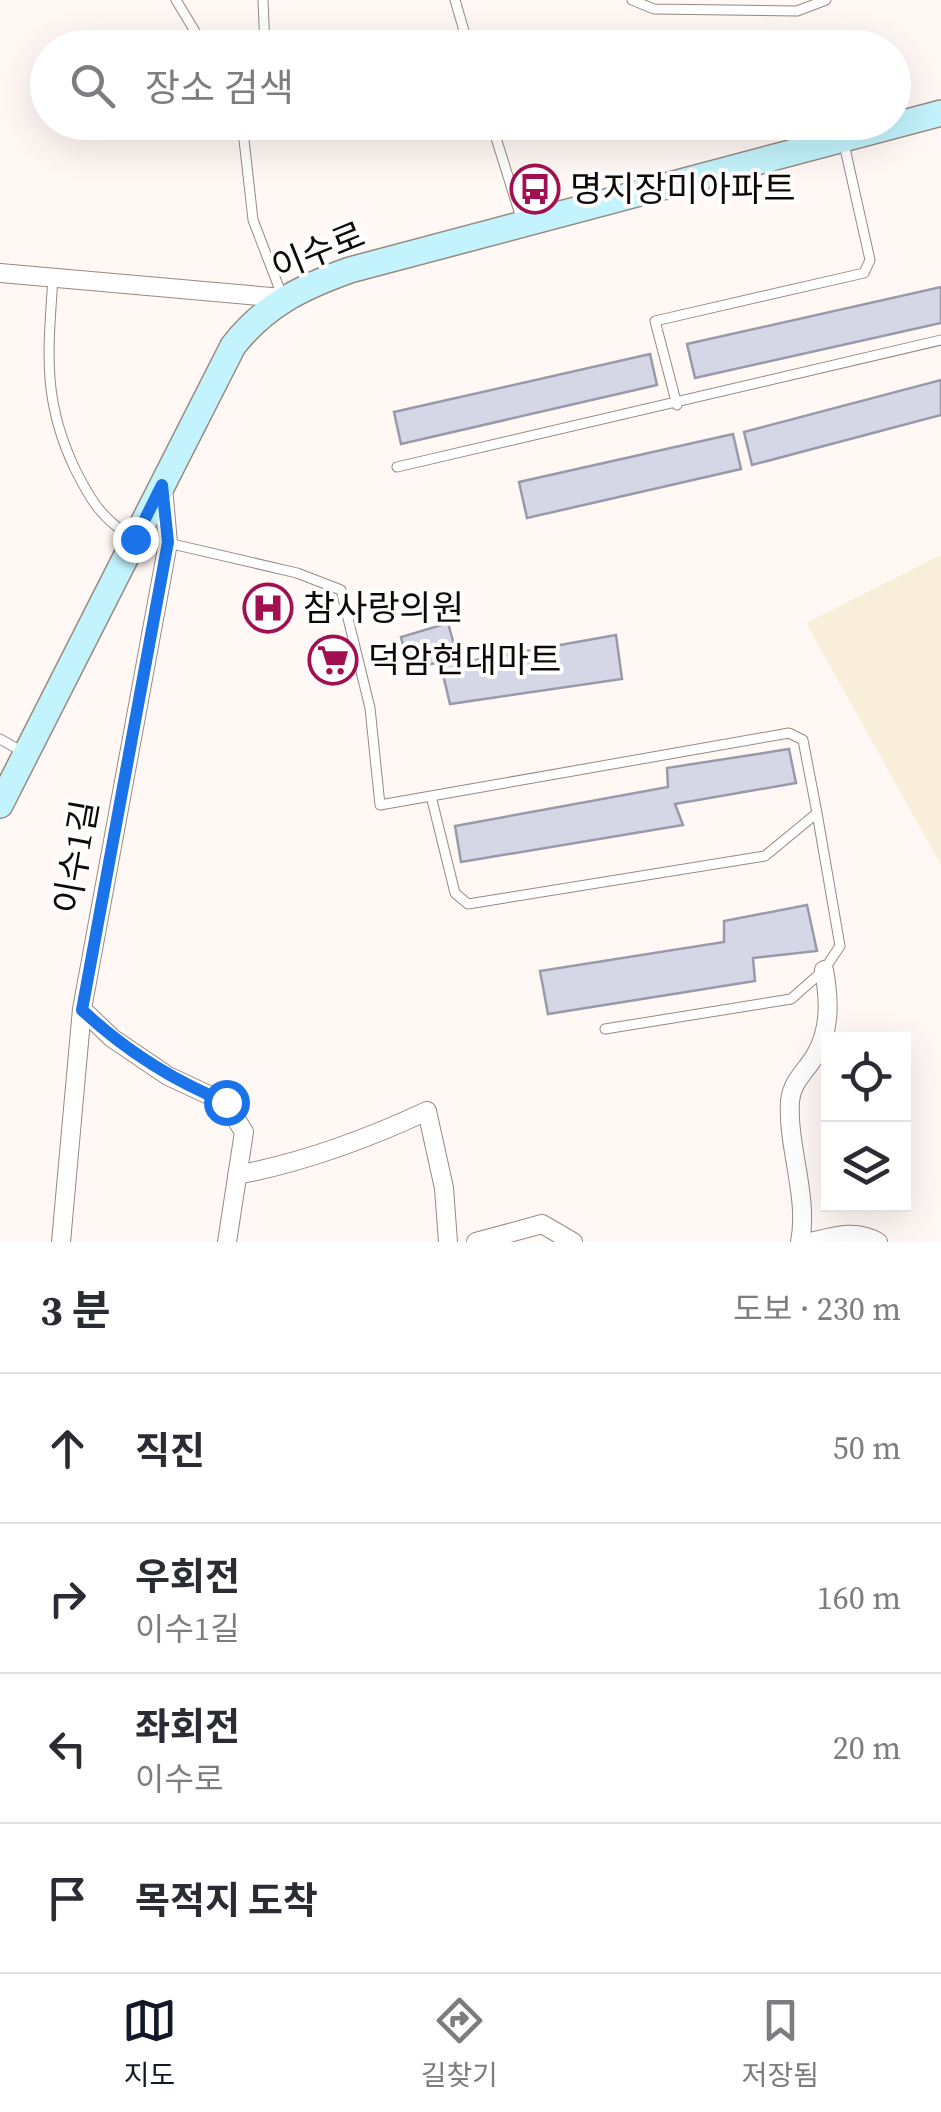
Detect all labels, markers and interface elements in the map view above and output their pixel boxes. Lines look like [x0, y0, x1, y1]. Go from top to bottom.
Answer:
search box [30, 30, 911, 140]
icon: search [65, 58, 120, 113]
text: 장소 검색 [145, 62, 294, 114]
bus stop icon: 명지장미아파트 [509, 163, 561, 215]
place label: 명지장미아파트 [570, 165, 795, 213]
street label: 이수로 [264, 211, 372, 291]
route end [113, 517, 159, 563]
hospital icon: 참사랑의원 [242, 582, 294, 634]
place label: 참사랑의원 [303, 584, 464, 632]
supermarket icon: 덕암현대마트 [307, 634, 359, 686]
place label: 덕암현대마트 [368, 636, 561, 684]
street label: 이수1길 [42, 797, 110, 917]
map controls [821, 1032, 911, 1212]
button: locate [821, 1032, 911, 1122]
route start [204, 1080, 250, 1126]
button: layers [821, 1122, 911, 1212]
text: 3 분 [40, 1281, 110, 1339]
text: 도보 · 230 m [733, 1287, 901, 1331]
icon: ahead [40, 1421, 95, 1476]
text: 직진 [135, 1425, 205, 1477]
text: 50 m [833, 1426, 901, 1470]
text: 우회전 [135, 1551, 240, 1603]
icon: right [40, 1571, 95, 1626]
text: 160 m [817, 1576, 901, 1620]
text: 이수1길 [135, 1607, 239, 1651]
text: 좌회전 [135, 1701, 240, 1753]
icon: left [40, 1721, 95, 1776]
text: 20 m [833, 1726, 901, 1770]
text: 이수로 [135, 1757, 223, 1801]
icon: arrive [40, 1871, 95, 1926]
text: 목적지 도착 [135, 1875, 318, 1927]
tab: 지도 [122, 1993, 177, 2094]
tab: 길찾기 [421, 1993, 498, 2094]
tab: 저장됨 [742, 1993, 819, 2094]

